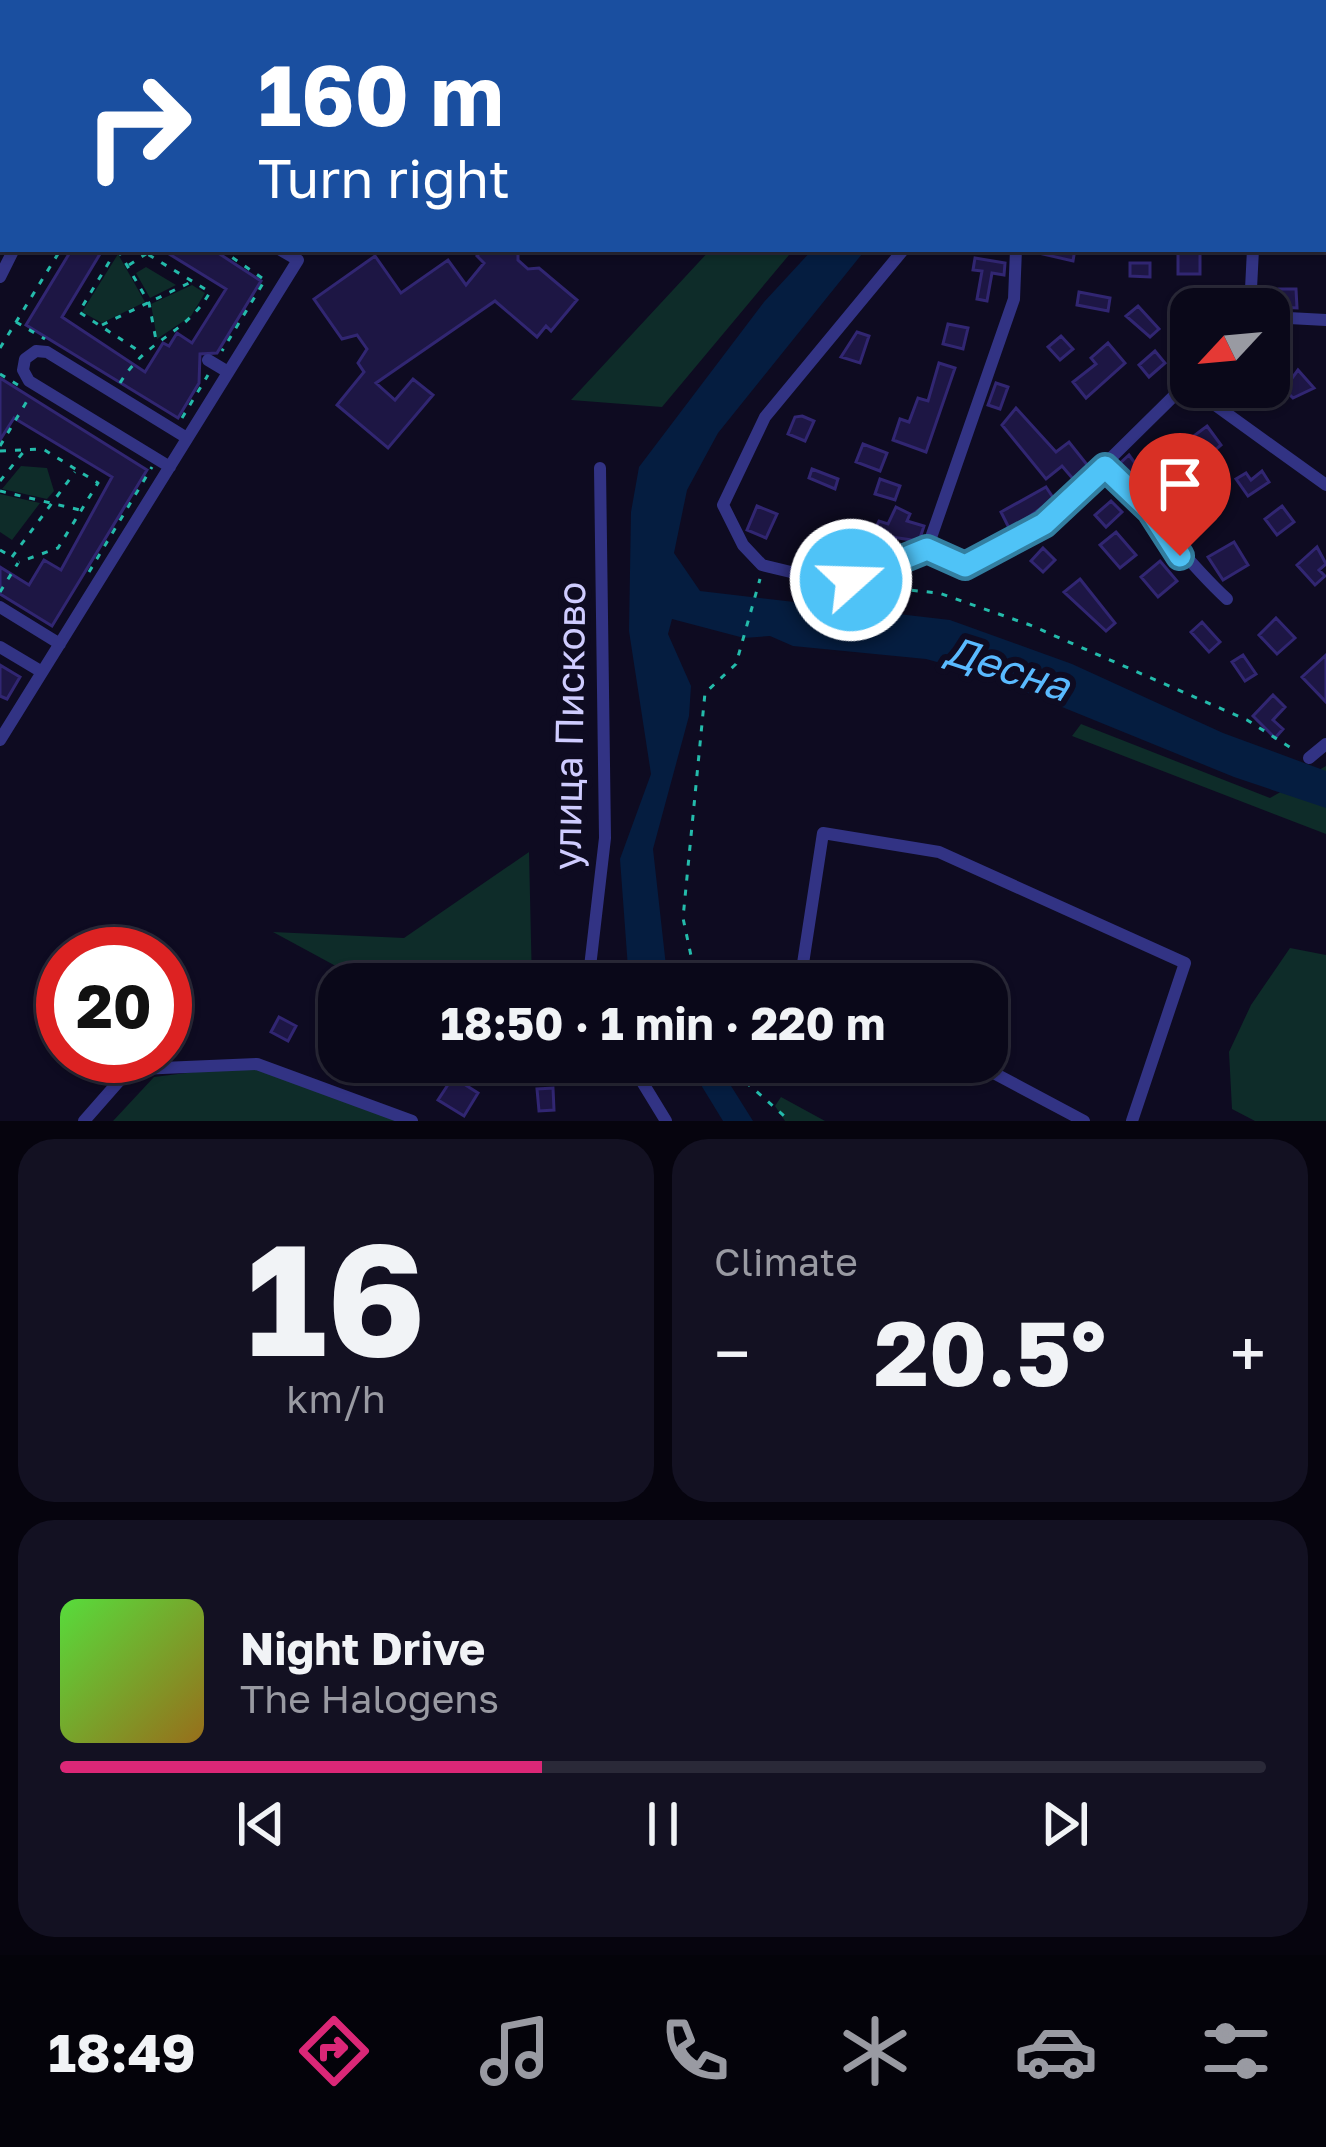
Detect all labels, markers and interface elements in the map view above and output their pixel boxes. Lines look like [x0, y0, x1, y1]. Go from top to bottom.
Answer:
text: 160 m [258, 44, 504, 144]
icon: right [60, 48, 216, 204]
text: Turn right [258, 145, 510, 210]
north arrow [1170, 288, 1290, 408]
map controls [1170, 288, 1290, 408]
pin [1129, 433, 1231, 556]
icon: arrive [1147, 451, 1213, 517]
position arrow [788, 517, 914, 643]
street label: улица Писково [542, 581, 595, 871]
water label: Десна [939, 623, 1078, 711]
speed limit sign: 20 [36, 927, 192, 1083]
text: 18:50 · 1 min · 220 m [440, 996, 886, 1050]
text: 16 [246, 1203, 426, 1390]
text: Climate [714, 1238, 858, 1285]
text: 20.5° [874, 1298, 1106, 1406]
text: − [714, 1313, 750, 1393]
text: + [1230, 1313, 1266, 1393]
text: km/h [286, 1375, 386, 1422]
text: Night Drive [240, 1621, 485, 1675]
text: The Halogens [240, 1675, 499, 1722]
icon: previous [228, 1791, 294, 1857]
icon: pause [630, 1791, 696, 1857]
icon: next [1032, 1791, 1098, 1857]
icon: directions [292, 2009, 376, 2093]
icon: music [473, 2009, 557, 2093]
icon: phone [653, 2009, 737, 2093]
icon: climate [833, 2009, 917, 2093]
icon: car [1014, 2009, 1098, 2093]
icon: filters [1194, 2009, 1278, 2093]
text: 18:49 [48, 2019, 196, 2084]

